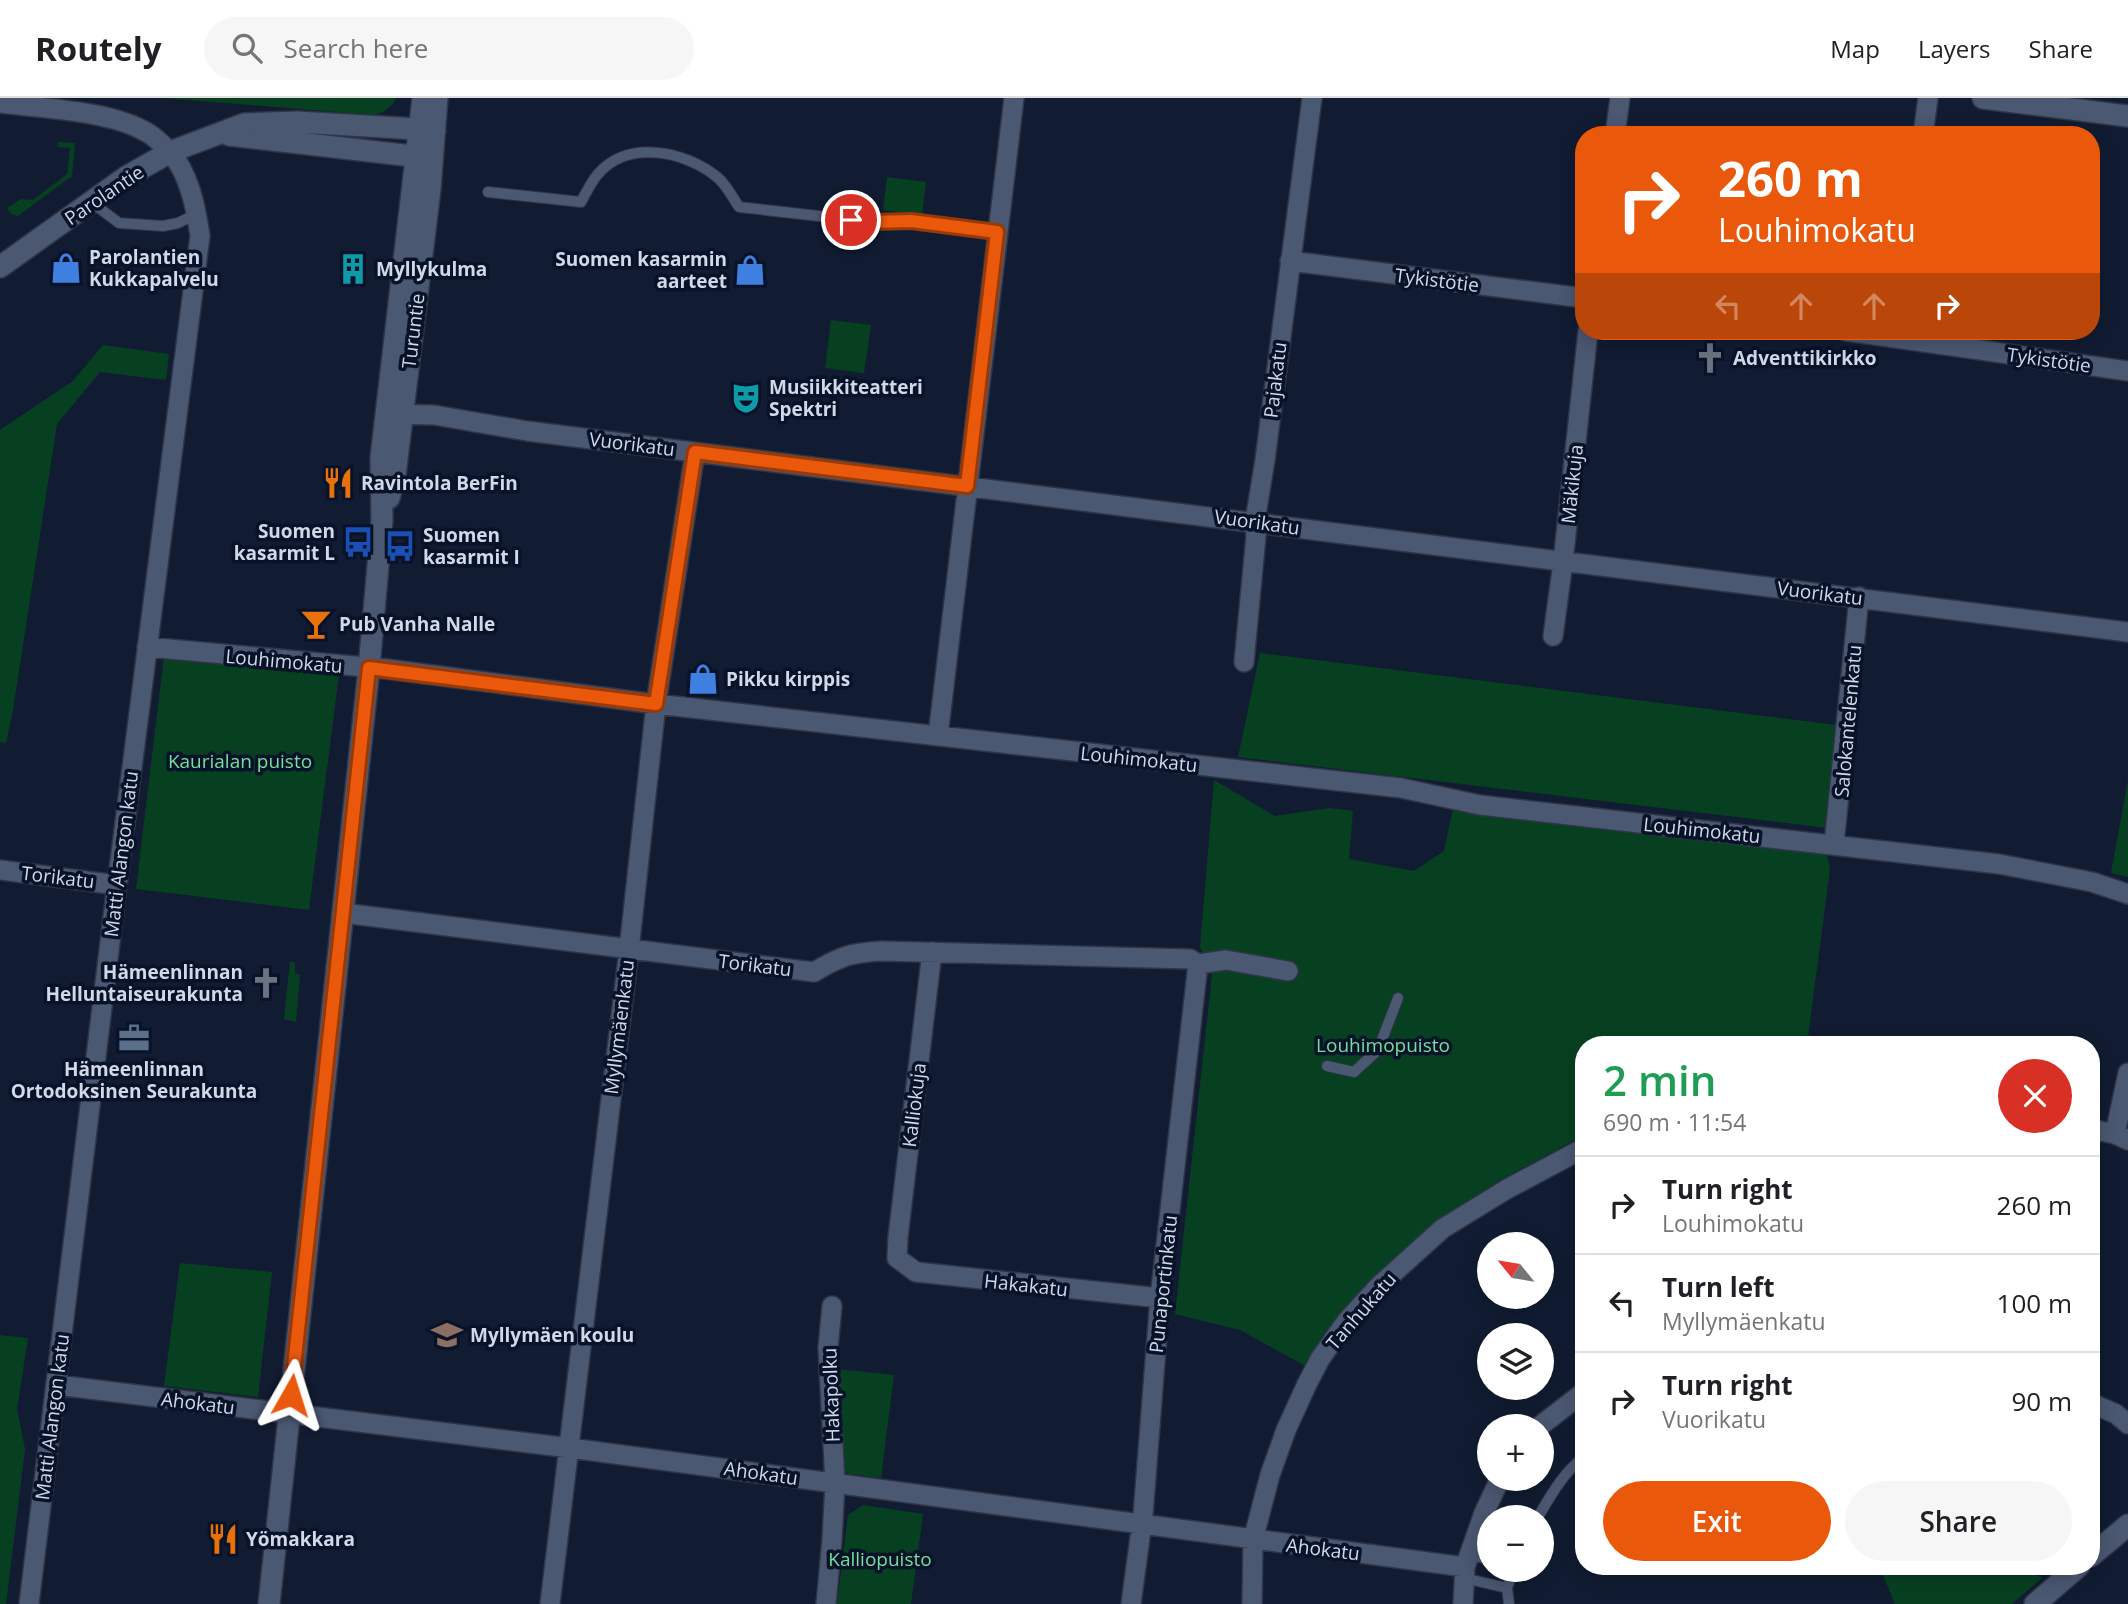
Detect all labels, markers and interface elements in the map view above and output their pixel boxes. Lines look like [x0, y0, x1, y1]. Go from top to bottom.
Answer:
search box [204, 17, 694, 80]
text: Routely [35, 26, 162, 71]
icon: search [228, 29, 266, 67]
text: Search here [284, 30, 428, 66]
text: Map [1830, 32, 1880, 65]
text: Layers [1918, 32, 1991, 65]
text: Share [2029, 32, 2093, 65]
text: 260 m [1718, 145, 1863, 211]
icon: right [1603, 154, 1694, 245]
street label: Parolantie [59, 159, 149, 231]
pin [821, 190, 881, 250]
icon: arrive [832, 201, 870, 239]
text: Louhimokatu [1718, 208, 1916, 251]
place label: Parolantien Kukkapalvelu [89, 244, 219, 292]
place label: Suomen kasarmin aarteet [555, 246, 727, 294]
shop icon: Parolantien Kukkapalvelu [49, 251, 83, 285]
building icon: Myllykulma [336, 252, 370, 286]
shop icon: Suomen kasarmin aarteet [733, 253, 767, 287]
place label: Myllykulma [376, 256, 487, 282]
street label: Tykistötie [1394, 262, 1480, 298]
icon: left [1709, 287, 1747, 325]
icon: ahead [1782, 287, 1820, 325]
icon: ahead [1855, 287, 1893, 325]
icon: right [1928, 287, 1966, 325]
street label: Turuntie [396, 292, 430, 370]
street label: Pajakatu [1257, 341, 1293, 419]
church icon: Adventtikirkko [1693, 341, 1727, 375]
street label: Tykistötie [2005, 341, 2093, 379]
place label: Adventtikirkko [1733, 345, 1876, 371]
place label: Musiikkiteatteri Spektri [769, 374, 923, 422]
theatre icon: Musiikkiteatteri Spektri [729, 381, 763, 415]
street label: Vuorikatu [588, 426, 676, 462]
street label: Mäkikuja [1555, 443, 1589, 525]
restaurant icon: Ravintola BerFin [321, 466, 355, 500]
place label: Ravintola BerFin [361, 470, 518, 496]
street label: Vuorikatu [1213, 503, 1301, 541]
place label: Suomen kasarmit L [234, 518, 335, 566]
place label: Suomen kasarmit I [423, 522, 520, 570]
bus stop icon: Suomen kasarmit L [341, 525, 375, 559]
bus stop icon: Suomen kasarmit I [383, 529, 417, 563]
street label: Vuorikatu [1776, 575, 1864, 611]
bar icon: Pub Vanha Nalle [299, 607, 333, 641]
place label: Pub Vanha Nalle [339, 611, 495, 637]
street label: Louhimokatu [224, 643, 344, 679]
street label: Salokantelenkatu [1828, 644, 1868, 798]
shop icon: Pikku kirppis [686, 662, 720, 696]
place label: Pikku kirppis [726, 666, 850, 692]
street label: Louhimokatu [1079, 740, 1199, 778]
park label: Kaurialan puisto [168, 748, 312, 774]
street label: Matti Alangon katu [98, 769, 144, 939]
street label: Louhimokatu [1642, 811, 1762, 849]
street label: Torikatu [20, 860, 96, 894]
street label: Torikatu [717, 948, 793, 982]
street label: Myllymäenkatu [598, 958, 640, 1096]
place label: Hämeenlinnan Helluntaiseurakunta [45, 959, 243, 1007]
church icon: Hämeenlinnan Helluntaiseurakunta [249, 966, 283, 1000]
office icon: Hämeenlinnan Ortodoksinen Seurakunta [117, 1021, 151, 1055]
park label: Louhimopuisto [1316, 1032, 1450, 1058]
text: 2 min [1603, 1051, 1716, 1108]
place label: Hämeenlinnan Ortodoksinen Seurakunta [11, 1056, 257, 1104]
button: close [1998, 1059, 2072, 1133]
street label: Kalliokuja [896, 1061, 932, 1149]
text: 690 m · 11:54 [1603, 1106, 1746, 1138]
text: Turn right [1662, 1171, 1793, 1207]
icon: right [1603, 1186, 1641, 1224]
text: 260 m [1997, 1187, 2072, 1223]
text: Louhimokatu [1662, 1207, 1804, 1239]
street label: Punaportinkatu [1143, 1214, 1183, 1354]
north arrow [1477, 1232, 1554, 1309]
map controls [1477, 1232, 1554, 1582]
street label: Tanhukatu [1320, 1267, 1402, 1355]
street label: Hakakatu [983, 1268, 1069, 1302]
text: Turn left [1662, 1269, 1774, 1305]
icon: left [1603, 1284, 1641, 1322]
text: 100 m [1997, 1285, 2072, 1321]
text: Myllymäenkatu [1662, 1305, 1826, 1337]
school or university icon: Myllymäen koulu [430, 1318, 464, 1352]
place label: Myllymäen koulu [470, 1322, 634, 1348]
button: layers [1477, 1323, 1554, 1400]
street label: Matti Alangon katu [29, 1332, 75, 1502]
street label: Hakapolku [816, 1347, 846, 1443]
position arrow [254, 1358, 328, 1432]
text: Turn right [1662, 1367, 1793, 1403]
icon: right [1603, 1382, 1641, 1420]
text: 90 m [2011, 1383, 2072, 1419]
street label: Ahokatu [160, 1386, 236, 1420]
text: Vuorikatu [1662, 1403, 1766, 1435]
button: + [1477, 1414, 1554, 1491]
street label: Ahokatu [723, 1455, 799, 1491]
button: Exit [1603, 1481, 1831, 1561]
button: Share [1845, 1481, 2072, 1561]
button: − [1477, 1505, 1554, 1582]
restaurant icon: Yömakkara [206, 1522, 240, 1556]
place label: Yömakkara [246, 1526, 355, 1552]
street label: Ahokatu [1285, 1532, 1361, 1566]
park label: Kalliopuisto [828, 1546, 932, 1572]

